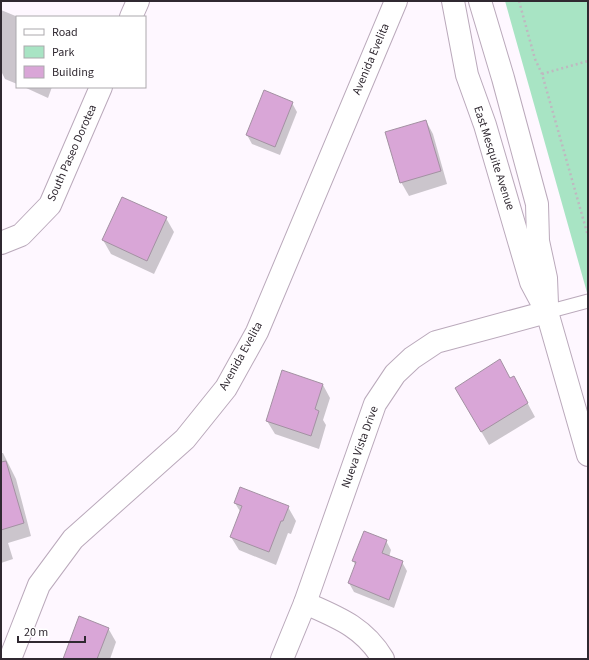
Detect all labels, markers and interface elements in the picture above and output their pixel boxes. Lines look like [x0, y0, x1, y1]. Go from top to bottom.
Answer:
legend [16, 16, 146, 88]
street label: Avenida Evelita [348, 21, 394, 97]
text: Road [52, 24, 78, 41]
text: Park [52, 44, 74, 61]
text: Building [52, 64, 94, 81]
street label: South Paseo Dorotea [43, 102, 101, 204]
street label: East Mesquite Avenue [469, 104, 519, 212]
street label: Avenida Evelita [215, 319, 267, 393]
street label: Nueva Vista Drive [337, 404, 383, 490]
scale bar [18, 618, 85, 644]
text: 20 m [24, 624, 48, 641]

